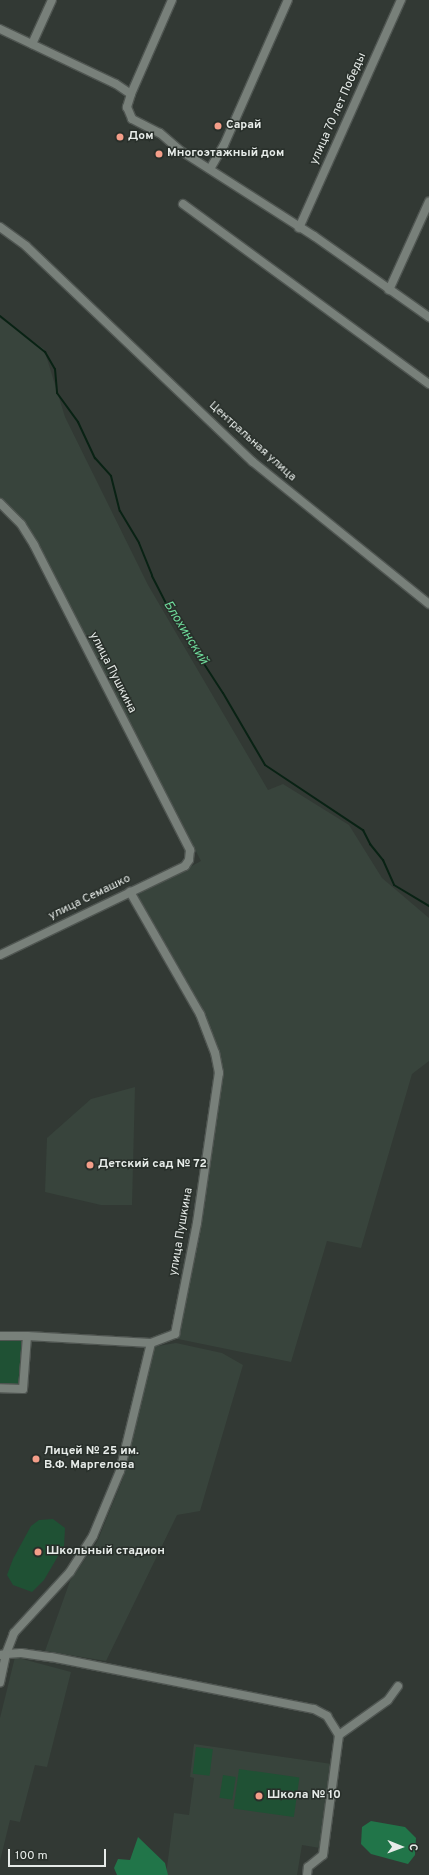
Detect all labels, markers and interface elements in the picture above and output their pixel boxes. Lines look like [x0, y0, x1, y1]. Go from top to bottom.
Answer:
street label: улица 70 лет Победы [308, 50, 370, 168]
place label: Сарай [226, 119, 261, 133]
marker: Сарай [213, 121, 223, 131]
place label: Дом [128, 130, 153, 144]
marker: Дом [115, 132, 125, 142]
place label: Многоэтажный дом [167, 147, 284, 161]
marker: Многоэтажный дом [154, 149, 164, 159]
street label: Центральная улица [205, 399, 299, 485]
water label: Блохинский [159, 598, 211, 668]
street label: улица Пушкина [85, 630, 139, 716]
street label: улица Семашко [47, 872, 133, 924]
place label: Детский сад № 72 [98, 1158, 207, 1172]
marker: Детский сад № 72 [85, 1160, 95, 1170]
street label: улица Пушкина [167, 1187, 197, 1277]
place label: Лицей № 25 им. В.Ф. Маргелова [44, 1445, 139, 1473]
marker: Лицей № 25 им. В.Ф. Маргелова [31, 1454, 41, 1464]
place label: Школьный стадион [46, 1545, 165, 1559]
marker: Школьный стадион [33, 1547, 43, 1557]
place label: Школа № 10 [267, 1789, 341, 1803]
marker: Школа № 10 [254, 1791, 264, 1801]
north arrow [381, 1827, 421, 1867]
scale bar [10, 1841, 108, 1867]
text: С [406, 1844, 420, 1851]
text: 100 m [15, 1848, 48, 1864]

